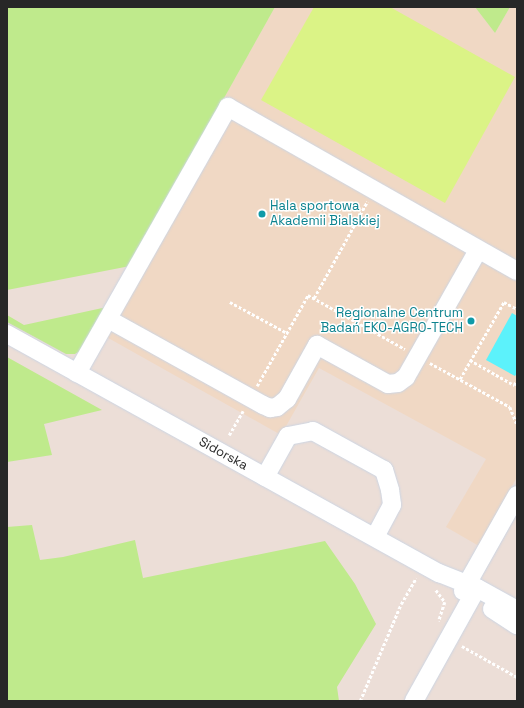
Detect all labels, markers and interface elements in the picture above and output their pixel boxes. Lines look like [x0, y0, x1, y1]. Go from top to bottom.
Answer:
place label: Hala sportowa Akademii Bialskiej [270, 199, 380, 230]
marker: Hala sportowa Akademii Bialskiej [257, 209, 267, 219]
place label: Regionalne Centrum Badań EKO-AGRO-TECH [320, 306, 463, 337]
marker: Regionalne Centrum Badań EKO-AGRO-TECH [466, 316, 476, 326]
street label: Sidorska [196, 434, 250, 474]

